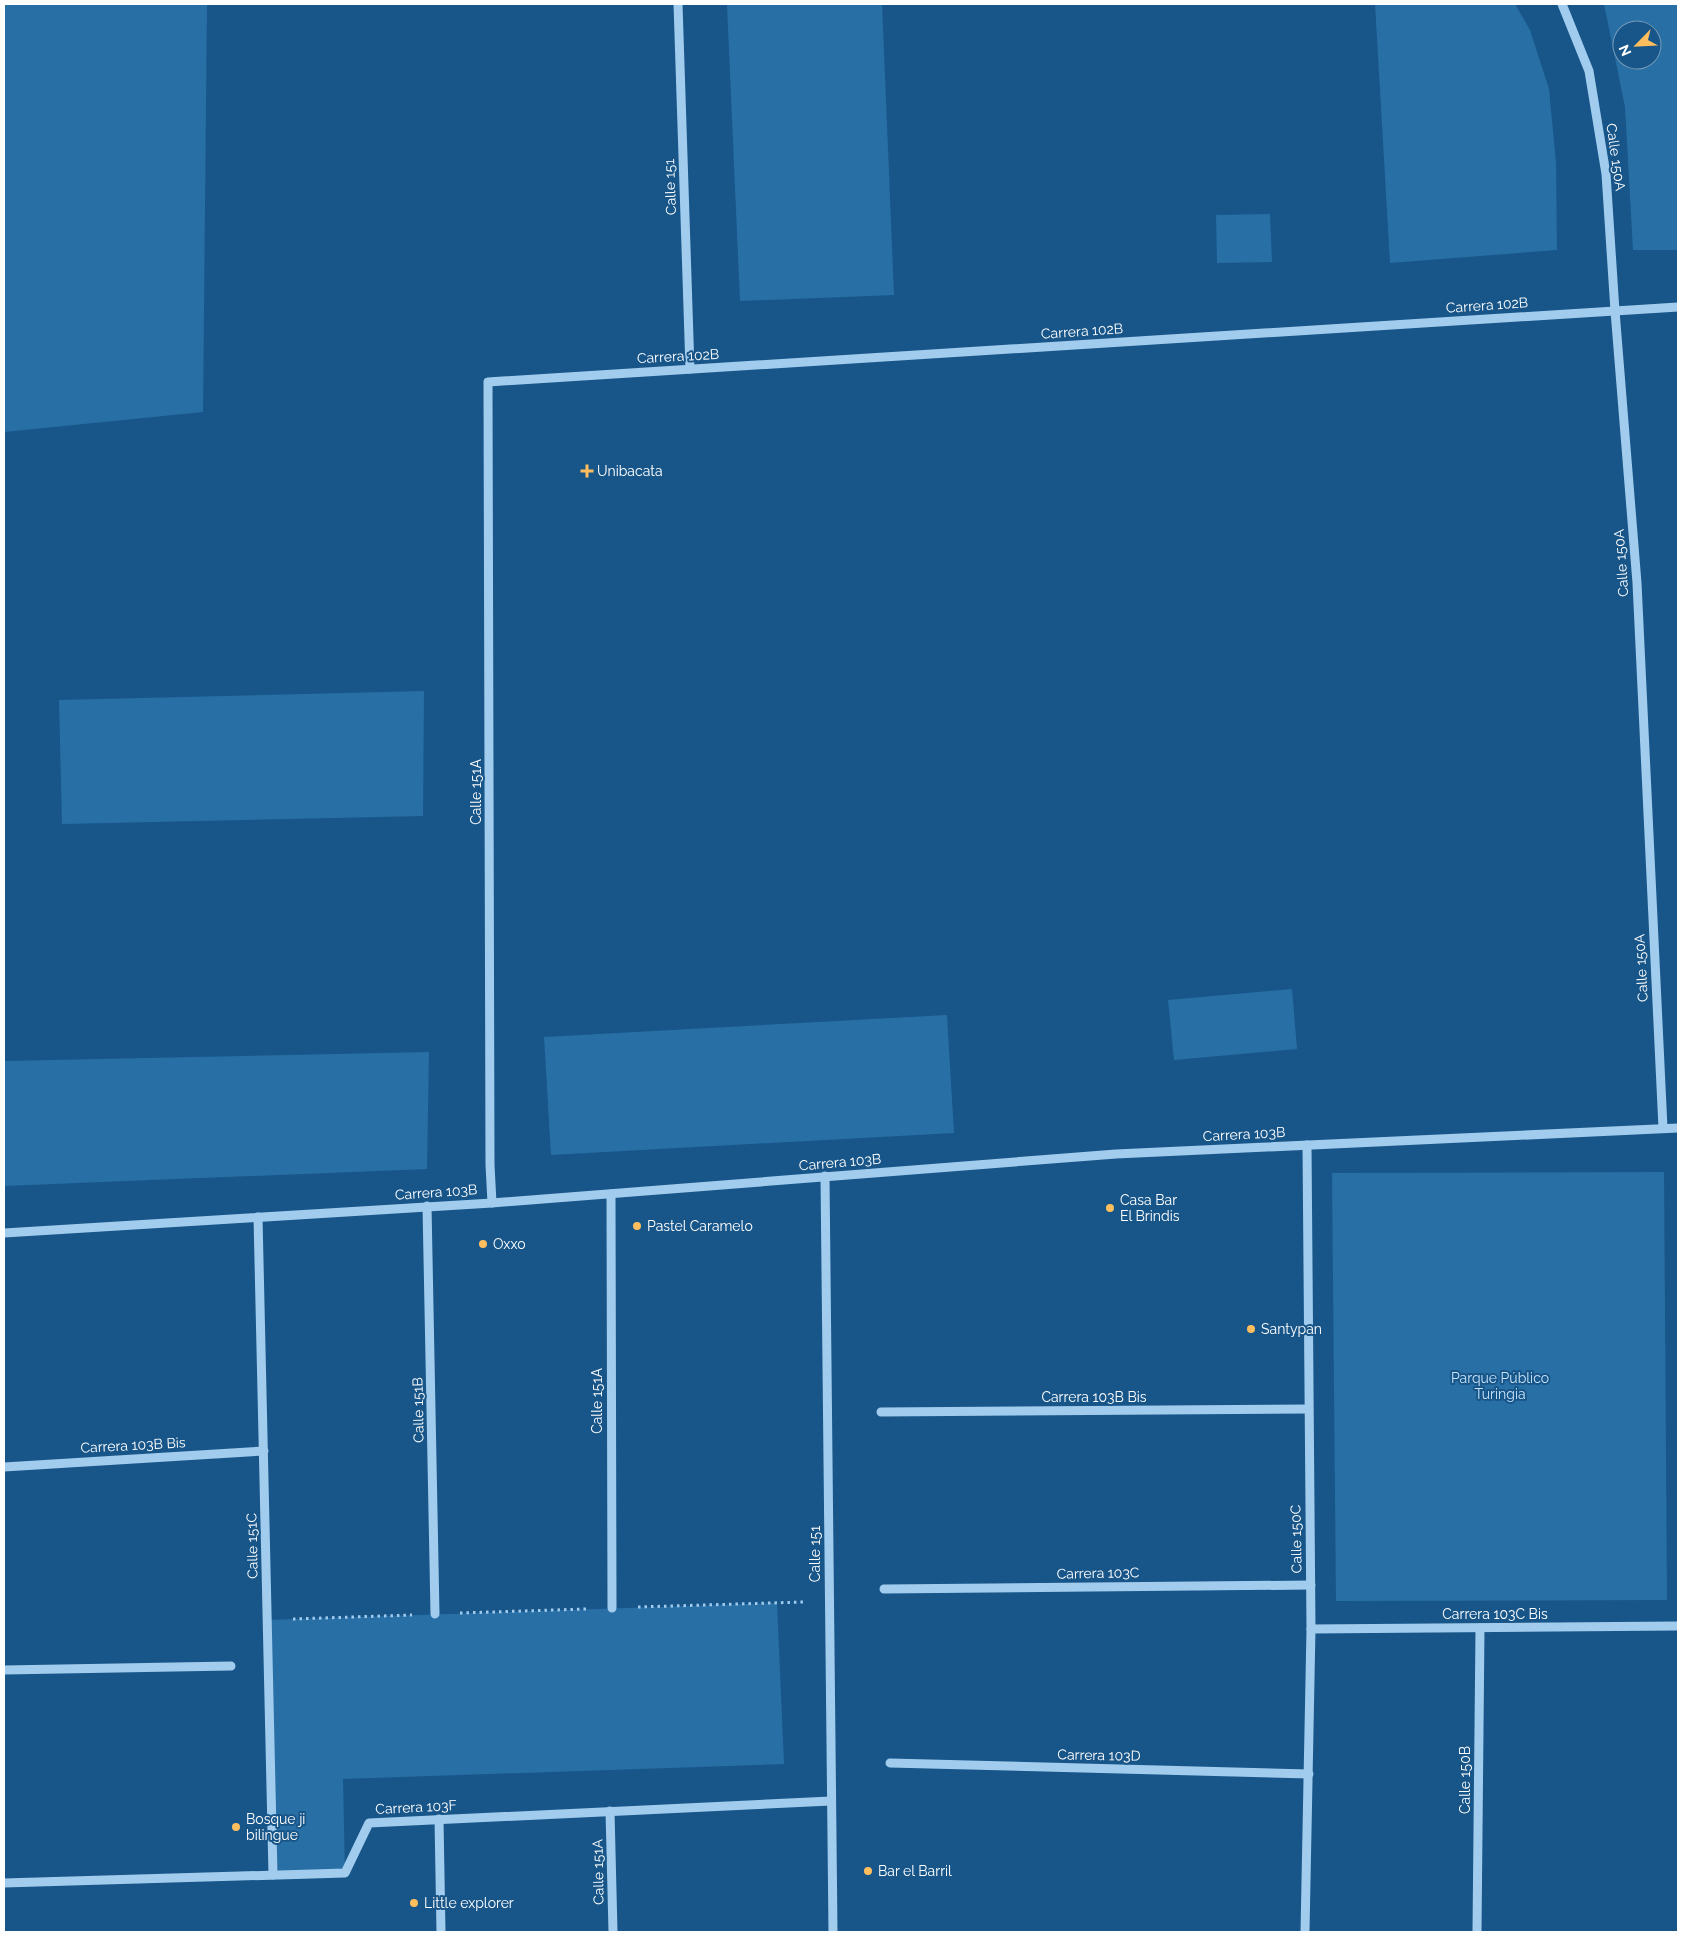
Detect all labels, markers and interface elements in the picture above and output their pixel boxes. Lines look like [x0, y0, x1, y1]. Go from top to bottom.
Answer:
north arrow [1612, 20, 1662, 70]
text: N [1616, 42, 1635, 58]
street label: Calle 150A [1603, 122, 1629, 192]
street label: Calle 151 [661, 159, 679, 215]
street label: Carrera 102B [1445, 294, 1529, 316]
street label: Carrera 102B [1040, 320, 1124, 342]
street label: Carrera 102B [636, 346, 720, 366]
place label: Unibacata [597, 463, 663, 479]
marker: Unibacata [581, 465, 593, 477]
street label: Calle 150A [1611, 528, 1631, 597]
street label: Calle 151A [468, 759, 484, 825]
street label: Calle 150A [1631, 933, 1651, 1002]
street label: Carrera 103B [1202, 1124, 1286, 1144]
street label: Carrera 103B [798, 1150, 882, 1174]
street label: Carrera 103B [394, 1181, 478, 1203]
place label: Casa Bar El Brindis [1120, 1192, 1180, 1224]
marker: Casa Bar El Brindis [1104, 1202, 1116, 1214]
place label: Pastel Caramelo [647, 1218, 753, 1234]
marker: Pastel Caramelo [631, 1220, 643, 1232]
place label: Oxxo [493, 1236, 526, 1252]
marker: Oxxo [477, 1238, 489, 1250]
place label: Santypan [1261, 1321, 1322, 1337]
marker: Santypan [1245, 1323, 1257, 1335]
street label: Calle 151A [589, 1368, 605, 1434]
park label: Parque Público Turingia [1451, 1370, 1549, 1402]
street label: Calle 151B [409, 1377, 427, 1443]
street label: Carrera 103B Bis [1041, 1389, 1147, 1405]
street label: Carrera 103B Bis [80, 1434, 186, 1456]
street label: Calle 150C [1287, 1504, 1305, 1573]
street label: Calle 151C [243, 1513, 261, 1579]
street label: Calle 151 [807, 1526, 823, 1582]
street label: Carrera 103C [1056, 1564, 1140, 1582]
street label: Carrera 103C Bis [1442, 1606, 1548, 1622]
street label: Carrera 103D [1057, 1746, 1141, 1764]
street label: Calle 150B [1457, 1746, 1473, 1814]
street label: Carrera 103F [375, 1797, 457, 1817]
place label: Bosque ji bilingue [246, 1811, 305, 1843]
marker: Bosque ji bilingue [230, 1821, 242, 1833]
street label: Calle 151A [589, 1838, 607, 1905]
place label: Bar el Barril [878, 1863, 952, 1879]
marker: Bar el Barril [862, 1865, 874, 1877]
place label: Little explorer [424, 1895, 514, 1911]
marker: Little explorer [408, 1897, 420, 1909]

